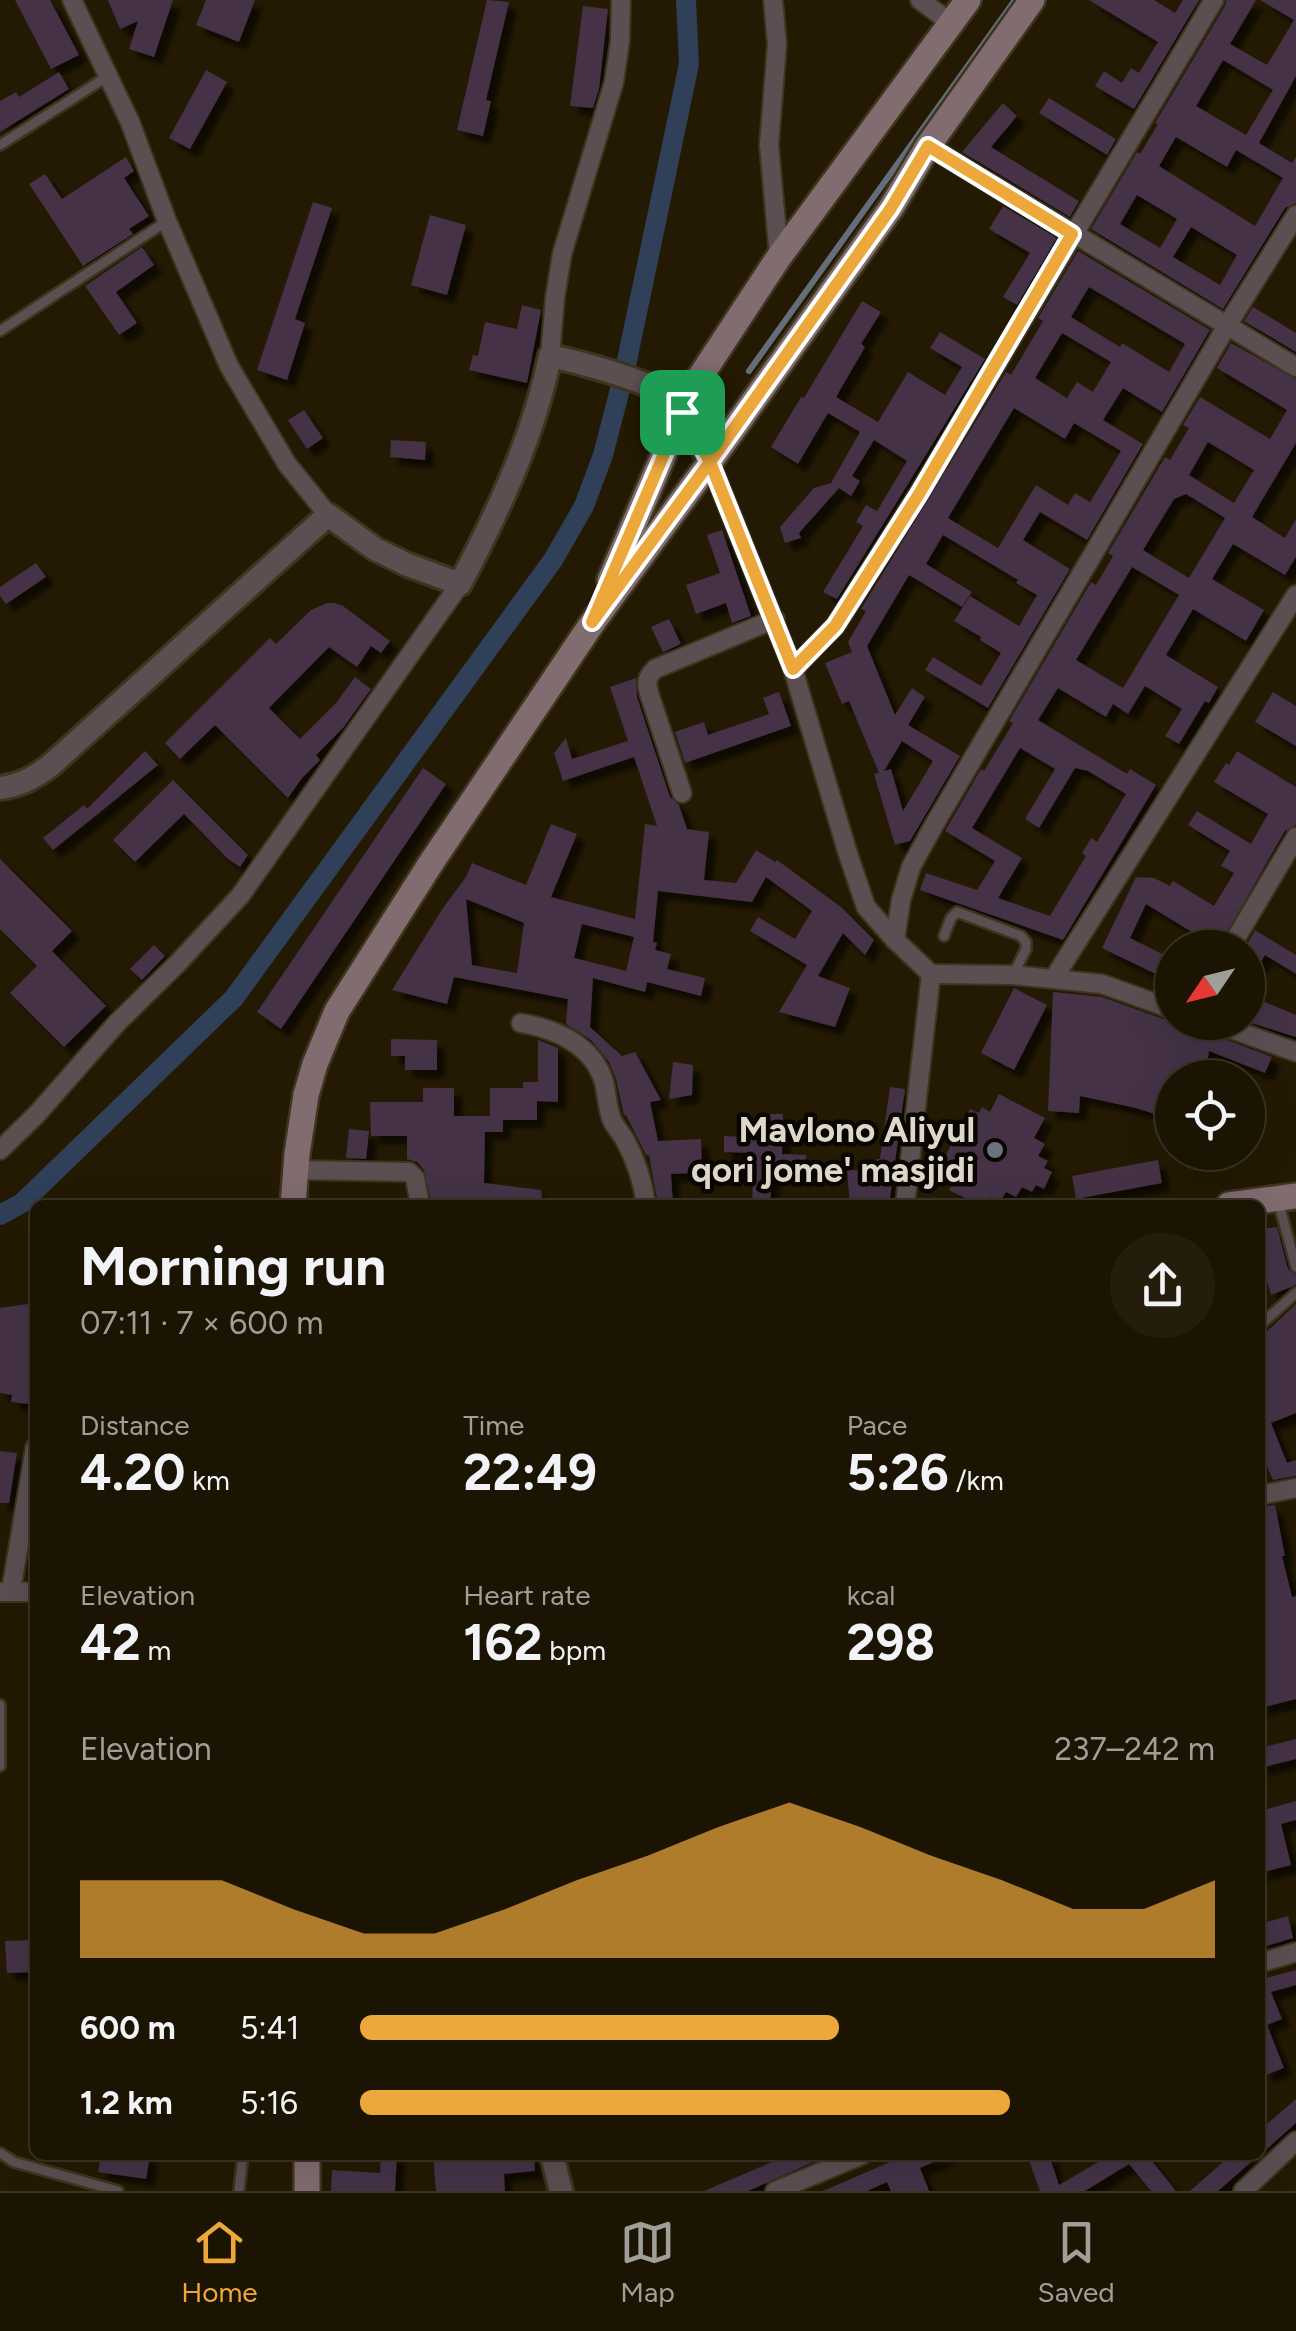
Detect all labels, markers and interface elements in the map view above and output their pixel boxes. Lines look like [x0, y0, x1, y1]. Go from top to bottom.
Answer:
pin [640, 370, 725, 455]
icon: arrive [655, 385, 710, 440]
north arrow [1155, 930, 1265, 1040]
map controls [1155, 930, 1265, 1170]
button: locate [1155, 1060, 1265, 1170]
place label: Mavlono Aliyul qori jome' masjidi [691, 1109, 975, 1191]
marker: Mavlono Aliyul qori jome' masjidi [984, 1139, 1006, 1161]
text: Morning run [80, 1233, 386, 1299]
button: share [1110, 1233, 1215, 1338]
text: 07:11 · 7 × 600 m [80, 1304, 323, 1342]
text: Distance [80, 1408, 190, 1442]
text: Time [463, 1408, 524, 1442]
text: Pace [847, 1408, 907, 1442]
text: 4.20 [80, 1442, 185, 1503]
text: 22:49 [463, 1442, 597, 1503]
text: 5:26 [847, 1442, 949, 1503]
text: km [185, 1463, 230, 1497]
text: /km [949, 1463, 1004, 1497]
text: Elevation [80, 1578, 195, 1612]
text: Heart rate [463, 1578, 590, 1612]
text: kcal [847, 1578, 896, 1612]
text: 42 [80, 1612, 141, 1673]
text: 162 [463, 1612, 542, 1673]
text: 298 [847, 1612, 935, 1673]
text: m [141, 1633, 171, 1667]
text: bpm [542, 1633, 606, 1667]
text: Elevation [80, 1730, 212, 1768]
text: 237–242 m [1054, 1730, 1215, 1768]
text: 600 m [80, 2009, 176, 2047]
text: 5:41 [240, 2009, 300, 2047]
text: 1.2 km [80, 2084, 173, 2122]
text: 5:16 [240, 2084, 298, 2122]
tab: Home [181, 2215, 258, 2309]
tab: Map [620, 2215, 675, 2309]
tab: Saved [1038, 2215, 1115, 2309]

